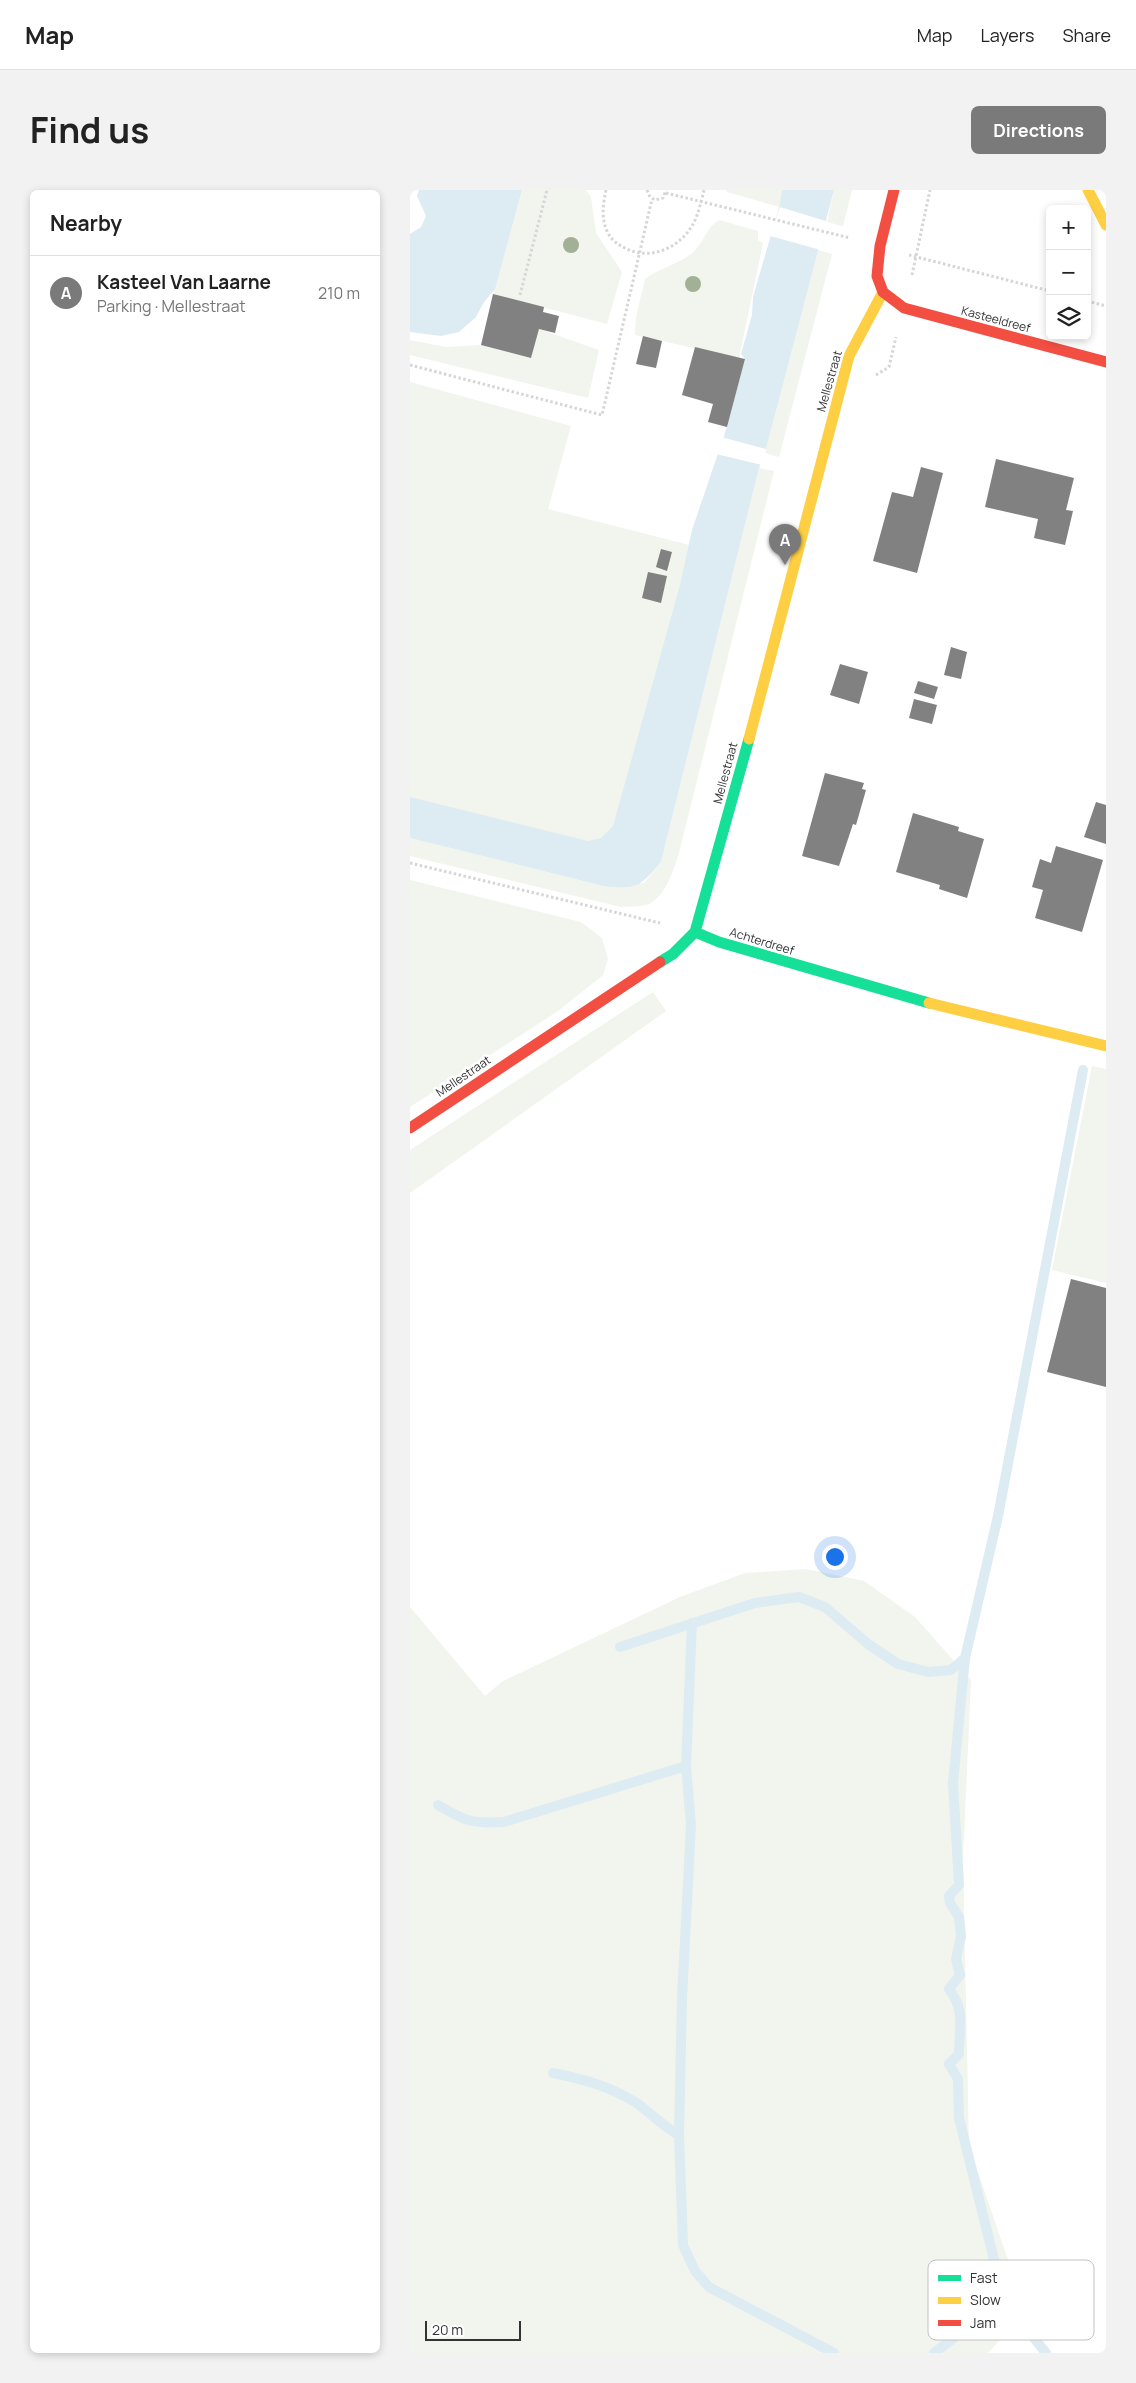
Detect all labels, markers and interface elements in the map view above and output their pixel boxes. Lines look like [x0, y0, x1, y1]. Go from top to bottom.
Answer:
text: Map [25, 18, 74, 51]
text: Map [917, 23, 952, 47]
text: Layers [980, 23, 1034, 47]
text: Share [1062, 23, 1111, 47]
text: Find us [30, 106, 149, 154]
button: Directions [971, 106, 1106, 154]
map controls [1046, 205, 1091, 340]
button: + [1046, 205, 1091, 250]
text: Nearby [50, 209, 122, 237]
button: − [1046, 250, 1091, 295]
text: Kasteel Van Laarne [97, 269, 271, 295]
text: A [61, 282, 71, 304]
text: 210 m [318, 282, 360, 304]
text: Parking · Mellestraat [97, 295, 246, 317]
button: layers [1046, 295, 1091, 340]
street label: Kasteeldreef [959, 302, 1033, 337]
street label: Mellestraat [812, 348, 846, 414]
pin: A [769, 524, 801, 565]
street label: Mellestraat [709, 740, 741, 806]
street label: Achterdreef [728, 923, 797, 959]
street label: Mellestraat [432, 1051, 494, 1101]
your location [822, 1544, 848, 1570]
legend [928, 2260, 1094, 2340]
text: Fast [970, 2268, 998, 2287]
text: Slow [970, 2290, 1001, 2309]
text: Jam [970, 2313, 996, 2332]
scale bar [425, 2318, 521, 2341]
text: 20 m [432, 2320, 463, 2339]

